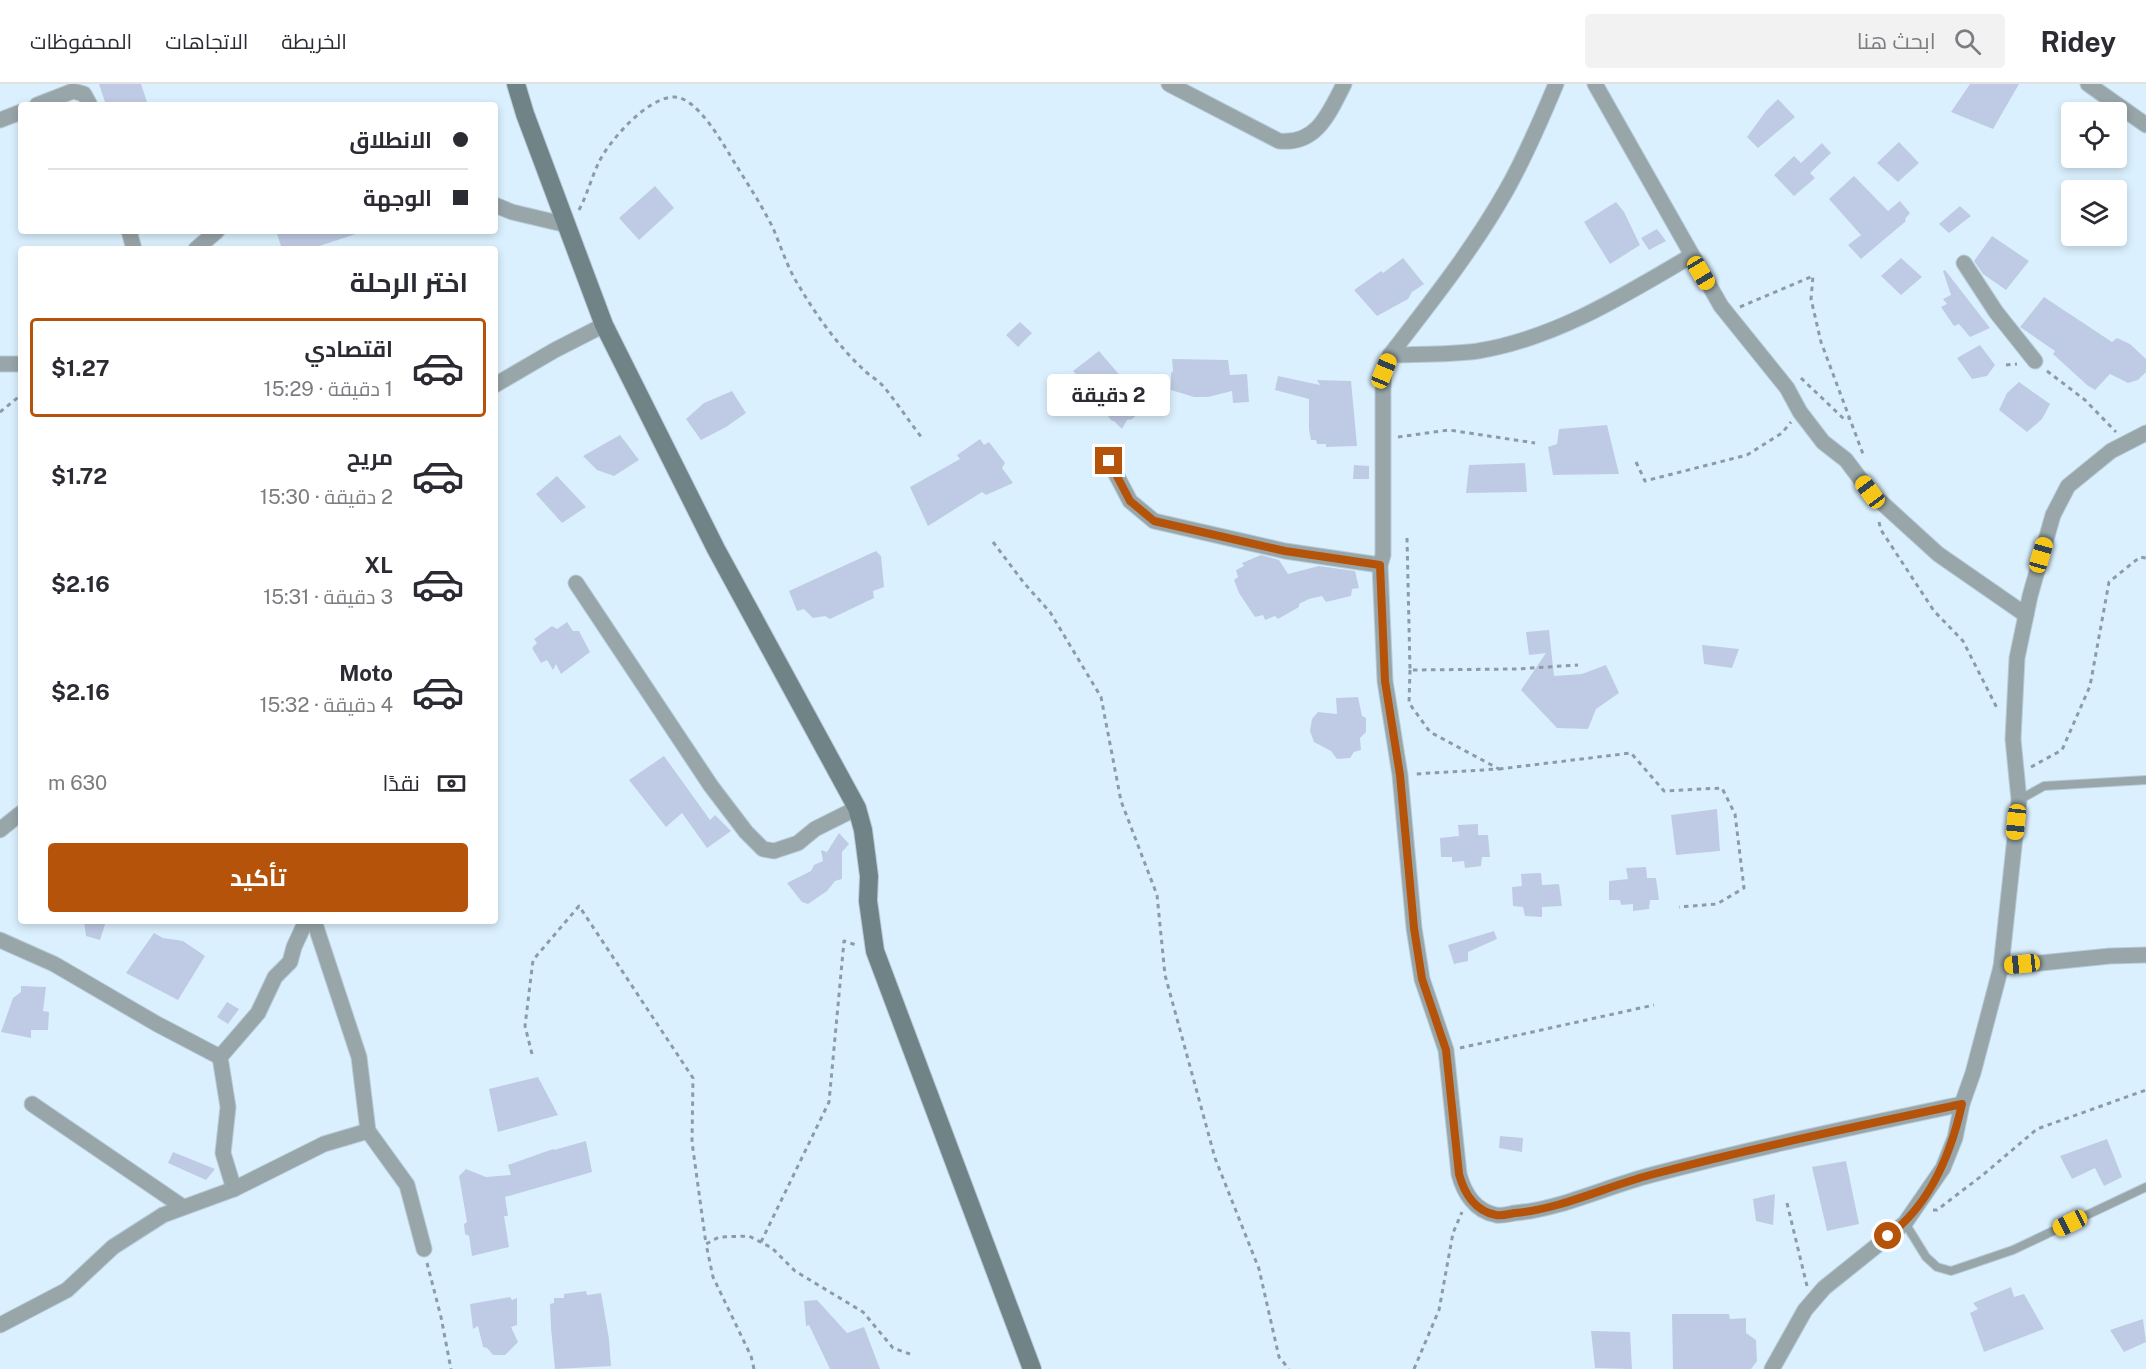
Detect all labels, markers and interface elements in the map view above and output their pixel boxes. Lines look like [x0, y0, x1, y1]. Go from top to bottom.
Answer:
search box [1585, 14, 2005, 68]
icon: search [1951, 25, 1984, 58]
text: Ridey [2041, 25, 2116, 58]
text: ابحث هنا [1857, 28, 1936, 54]
text: المحفوظات [30, 29, 132, 54]
text: الاتجاهات [165, 29, 248, 54]
text: الخريطة [281, 29, 347, 54]
map controls [2061, 102, 2127, 246]
button: locate [2061, 102, 2127, 168]
text: الانطلاق [349, 127, 432, 153]
button: layers [2061, 180, 2127, 246]
text: الوجهة [363, 185, 432, 211]
car [1684, 253, 1718, 293]
text: اختر الرحلة [350, 266, 468, 298]
text: اقتصادي [304, 336, 393, 362]
icon: car [411, 341, 465, 395]
car [1369, 351, 1399, 391]
text: $1.27 [51, 355, 110, 381]
callout: 2 دقيقة [1048, 374, 1170, 416]
text: 1 دقيقة · 15:29 [264, 377, 393, 401]
text: 2 دقيقة [1072, 383, 1145, 407]
text: مريح [347, 444, 393, 470]
route end [1095, 447, 1122, 474]
icon: car [411, 449, 465, 503]
text: $1.72 [51, 463, 107, 489]
car [1852, 472, 1888, 512]
text: 2 دقيقة · 15:30 [260, 485, 393, 509]
car [2027, 535, 2055, 575]
text: XL [365, 552, 393, 578]
icon: car [411, 557, 465, 611]
text: $2.16 [51, 571, 110, 597]
text: 3 دقيقة · 15:31 [263, 585, 393, 609]
text: Moto [339, 660, 393, 686]
icon: car [411, 665, 465, 719]
text: $2.16 [51, 679, 110, 705]
text: 4 دقيقة · 15:32 [259, 693, 393, 717]
icon: cash [435, 767, 468, 800]
text: نقدًا [382, 770, 420, 796]
text: 630 m [48, 771, 107, 795]
car [2005, 803, 2027, 841]
button: تأكيد [48, 843, 468, 912]
car [2003, 953, 2041, 975]
car [2050, 1207, 2090, 1239]
route start [1874, 1222, 1901, 1249]

